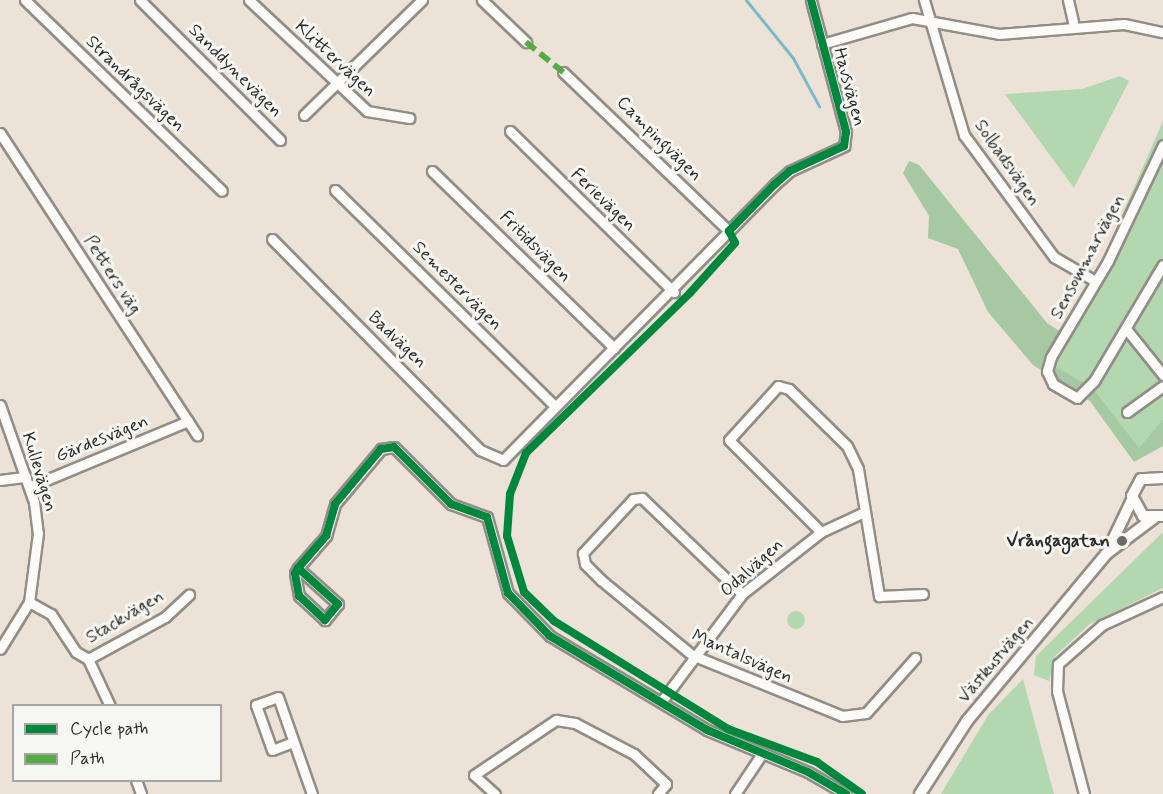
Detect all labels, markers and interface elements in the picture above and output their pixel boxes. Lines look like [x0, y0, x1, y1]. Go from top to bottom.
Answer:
street label: Klittervägen [290, 16, 380, 102]
street label: Sanddynevägen [184, 20, 286, 122]
street label: Strandrågsvägen [81, 31, 189, 137]
street label: Havsvägen [828, 45, 870, 129]
street label: Campingvägen [612, 92, 706, 186]
street label: Solbadsvägen [969, 116, 1045, 210]
street label: Ferievägen [566, 164, 640, 236]
street label: Sensommarvägen [1046, 191, 1130, 323]
street label: Fritidsvägen [495, 207, 575, 287]
street label: Petters väg [78, 231, 146, 319]
street label: Semestervägen [408, 237, 506, 335]
street label: Badvägen [363, 307, 431, 373]
street label: Gärdesvägen [53, 411, 151, 467]
street label: Kullevägen [17, 430, 61, 514]
place label: Vrångagatan [1006, 530, 1110, 552]
street label: Odalvägen [716, 534, 788, 602]
marker: Vrångagatan [1115, 534, 1129, 548]
street label: Stackvägen [82, 585, 168, 649]
street label: Västkustvägen [954, 612, 1038, 708]
street label: Mantalsvägen [688, 625, 796, 689]
legend [12, 704, 222, 782]
text: Cycle path [70, 717, 148, 741]
text: Path [70, 747, 105, 771]

